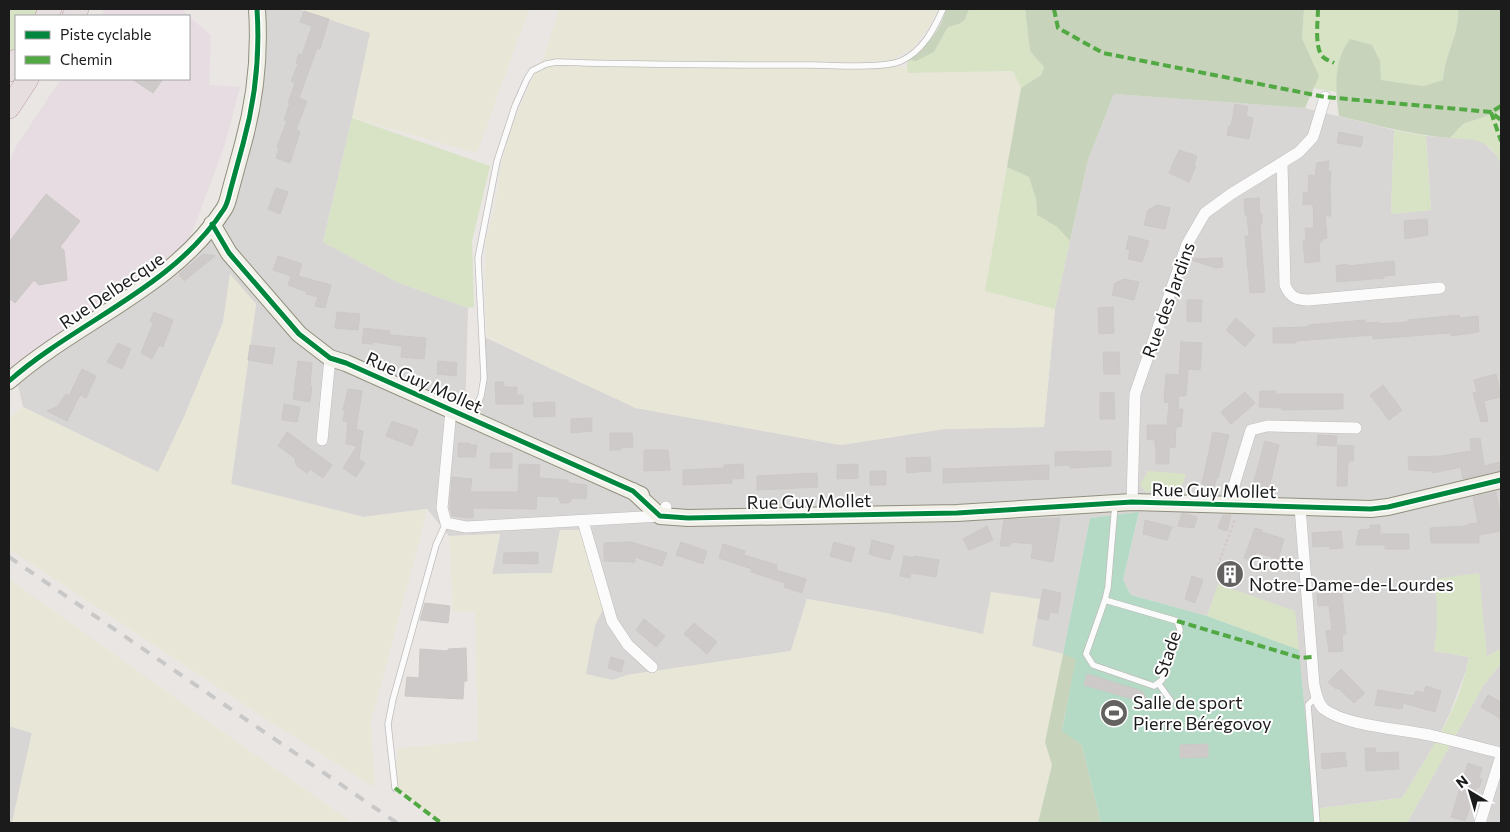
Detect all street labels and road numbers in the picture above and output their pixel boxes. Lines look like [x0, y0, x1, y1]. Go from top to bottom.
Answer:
street label: Rue des Jardins [1137, 239, 1199, 361]
street label: Rue Delbecque [55, 247, 168, 333]
street label: Rue Guy Mollet [363, 347, 486, 418]
street label: Rue Guy Mollet [1151, 478, 1277, 502]
street label: Rue Guy Mollet [746, 489, 872, 513]
street label: Stade [1149, 628, 1185, 680]

